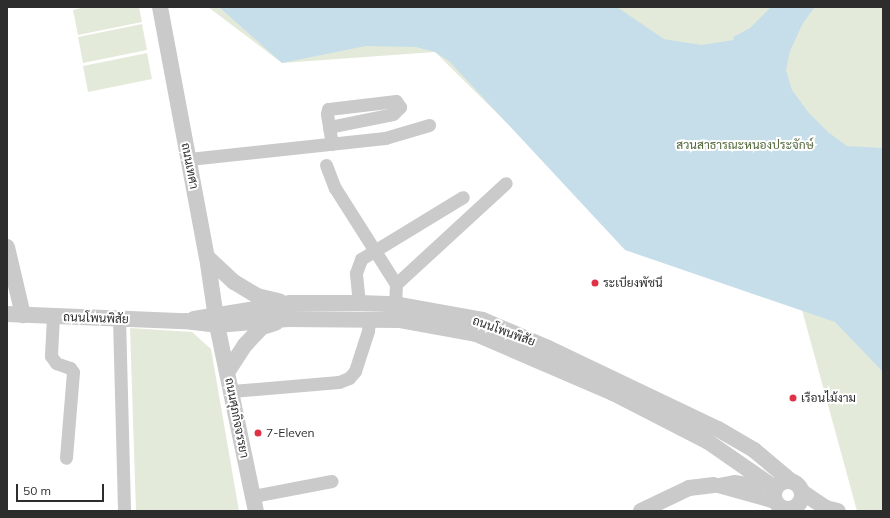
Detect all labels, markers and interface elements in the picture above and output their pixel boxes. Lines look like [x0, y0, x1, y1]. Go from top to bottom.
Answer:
park label: สวนสาธารณะหนองประจักษ์ [676, 138, 814, 152]
street label: ถนนเทศา [178, 142, 202, 190]
place label: ระเบียงพัชนี [603, 276, 663, 290]
marker: ระเบียงพัชนี [590, 278, 600, 288]
street label: ถนนโพนพิสัย [63, 310, 129, 326]
street label: ถนนโพนพิสัย [471, 313, 537, 349]
street label: ถนนศุภกิจจรรยา [222, 377, 252, 459]
place label: เรือนไม้งาม [801, 391, 856, 405]
marker: เรือนไม้งาม [788, 393, 798, 403]
place label: 7-Eleven [266, 426, 315, 440]
marker: 7-Eleven [253, 428, 263, 438]
scale bar [18, 476, 106, 502]
text: 50 m [23, 483, 51, 498]

